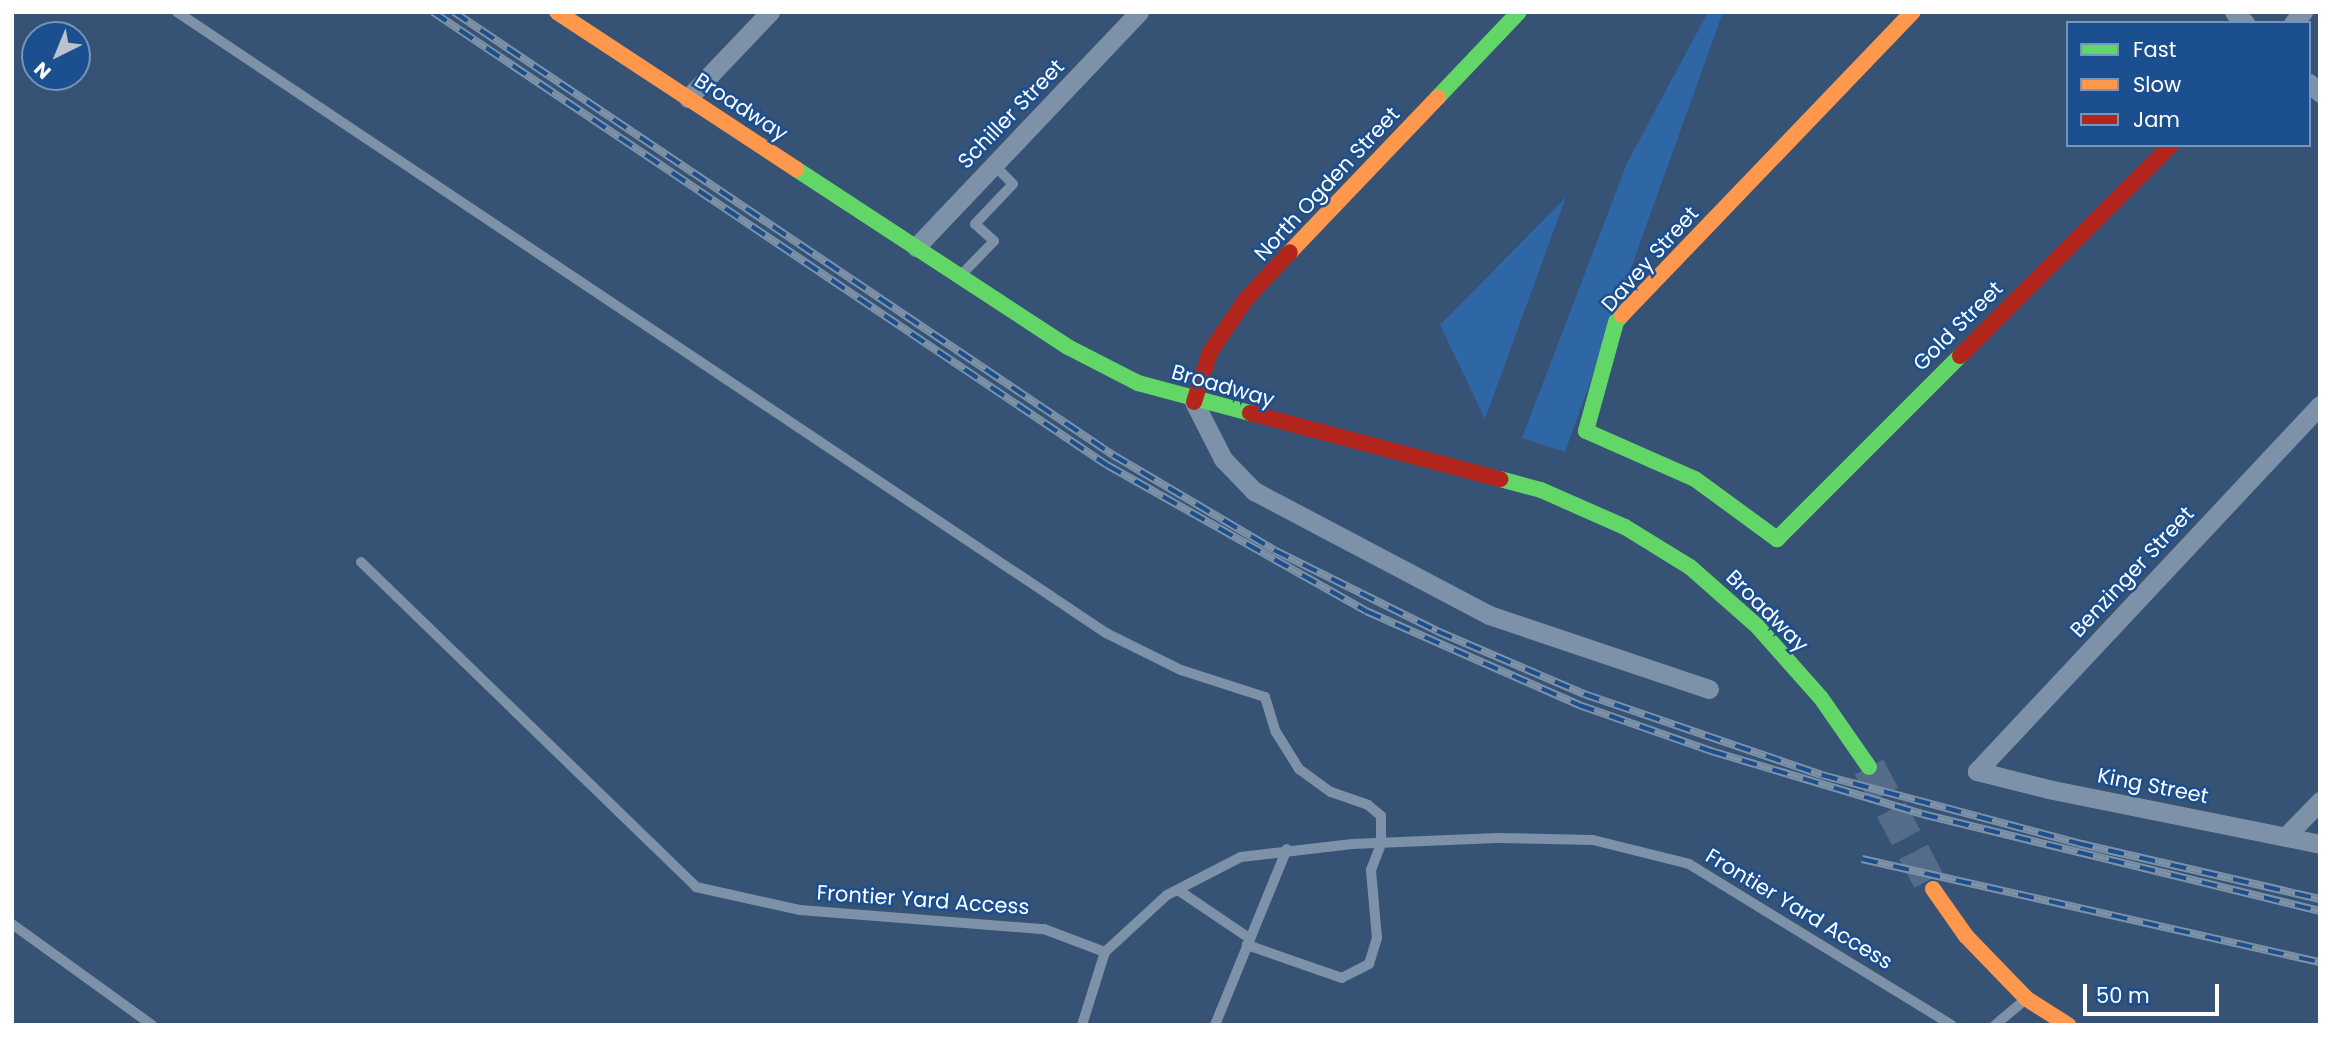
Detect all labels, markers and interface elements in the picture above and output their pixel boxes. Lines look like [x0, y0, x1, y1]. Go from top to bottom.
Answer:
north arrow [21, 21, 91, 91]
legend [2066, 21, 2311, 147]
text: Fast [2133, 35, 2176, 64]
street label: Schiller Street [953, 54, 1069, 174]
text: N [28, 56, 57, 85]
street label: Broadway [690, 68, 792, 146]
text: Slow [2133, 70, 2181, 99]
street label: North Ogden Street [1249, 102, 1405, 266]
text: Jam [2133, 105, 2180, 134]
street label: Davey Street [1596, 201, 1704, 317]
street label: Gold Street [1908, 276, 2008, 376]
street label: Broadway [1169, 359, 1277, 413]
street label: Benzinger Street [2065, 501, 2199, 643]
street label: Broadway [1721, 565, 1813, 657]
street label: King Street [2095, 763, 2211, 809]
street label: Frontier Yard Access [1701, 843, 1897, 975]
street label: Frontier Yard Access [816, 880, 1030, 920]
scale bar [2087, 970, 2224, 1014]
text: 50 m [2096, 981, 2150, 1010]

